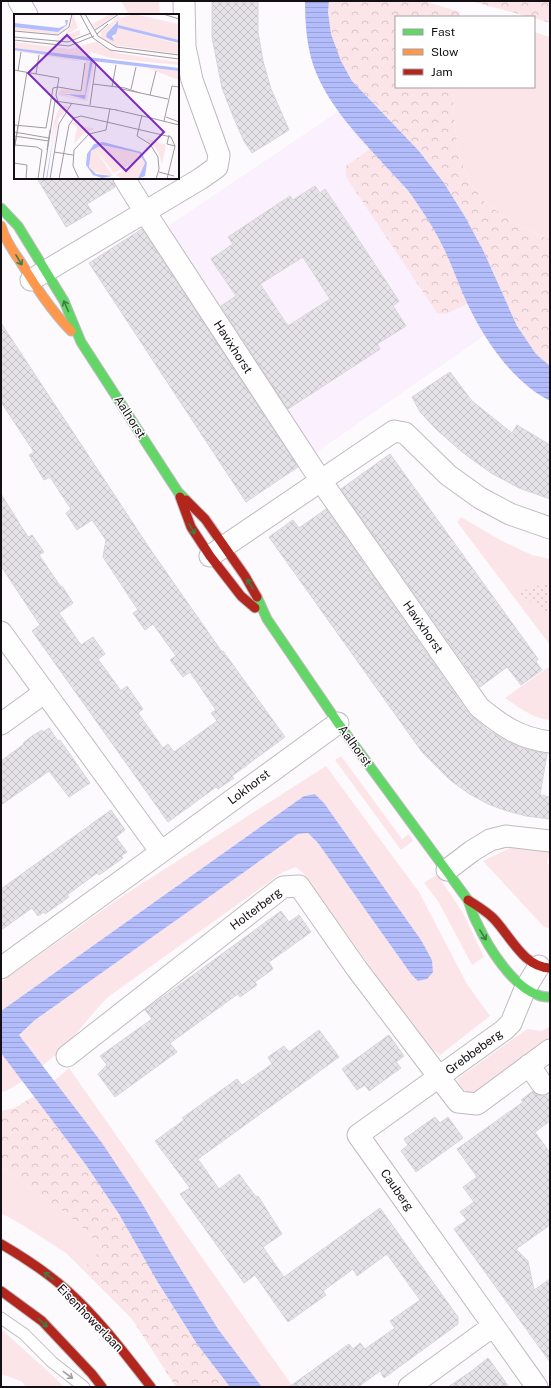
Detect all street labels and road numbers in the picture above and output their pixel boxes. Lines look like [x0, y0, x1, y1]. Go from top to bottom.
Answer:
street label: Havixhorst [211, 318, 255, 376]
street label: Aalhorst [111, 393, 149, 441]
street label: Havixhorst [400, 598, 446, 656]
street label: Aalhorst [335, 723, 375, 770]
street label: Lokhorst [225, 766, 273, 807]
street label: Holterberg [227, 885, 285, 933]
street label: Grebbeberg [443, 1027, 505, 1077]
street label: Cauberg [378, 1166, 416, 1214]
street label: Eisenhowerlaan [54, 1281, 126, 1355]

